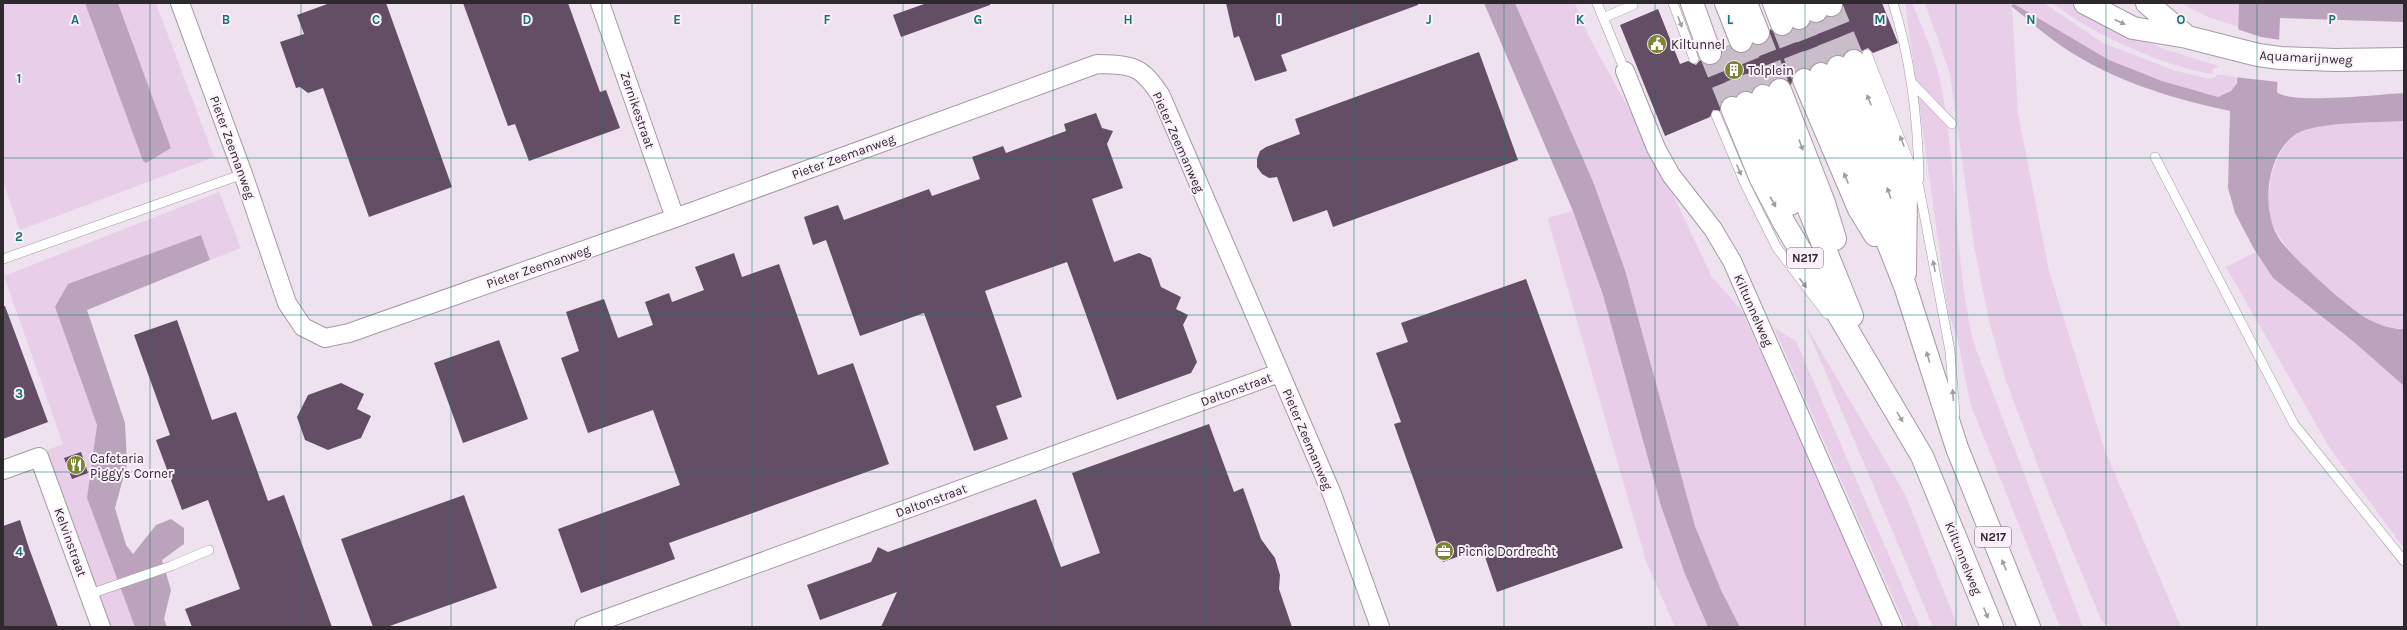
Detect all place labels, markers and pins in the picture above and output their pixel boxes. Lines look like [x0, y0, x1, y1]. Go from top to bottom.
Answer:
public building icon: Kiltunnel [1646, 33, 1668, 55]
place label: Kiltunnel [1671, 37, 1725, 52]
building icon: Tolplein [1723, 59, 1745, 81]
place label: Tolplein [1748, 63, 1794, 78]
place label: Cafetaria Piggy's Corner [90, 451, 173, 481]
restaurant icon: Cafetaria Piggy's Corner [65, 454, 87, 476]
office icon: Picnic Dordrecht [1433, 540, 1455, 562]
place label: Picnic Dordrecht [1458, 544, 1556, 559]

